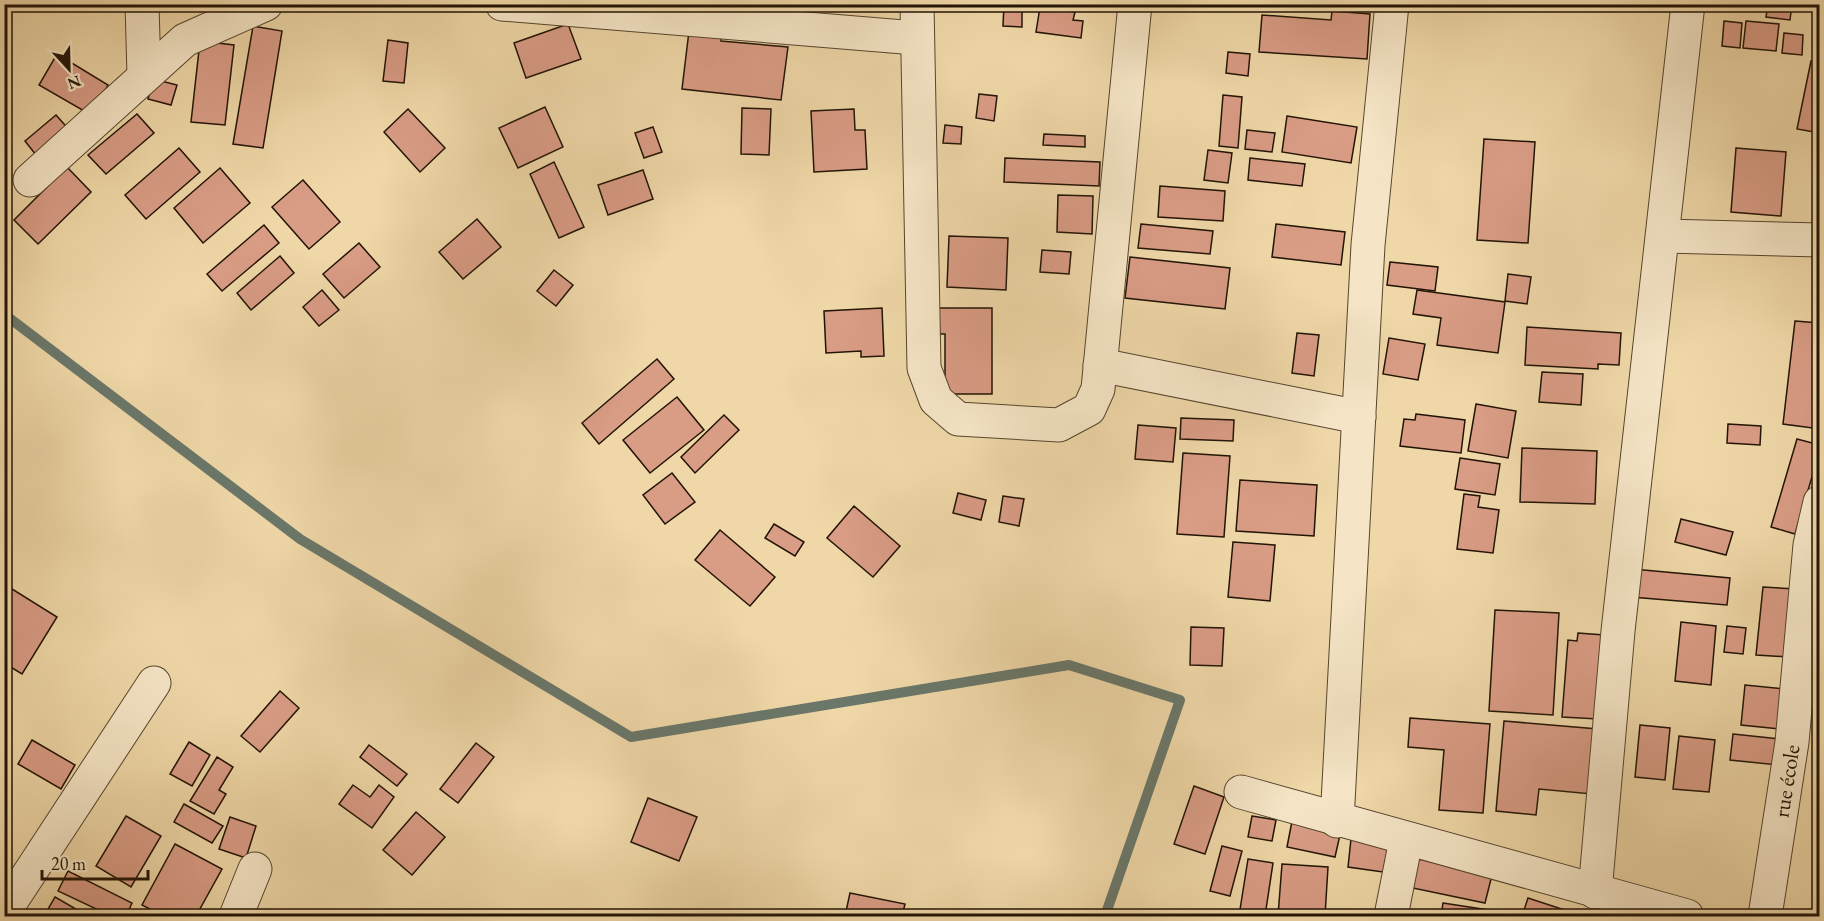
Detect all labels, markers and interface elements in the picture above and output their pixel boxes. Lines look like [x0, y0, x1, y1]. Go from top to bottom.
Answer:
north arrow [39, 39, 99, 99]
text: N [64, 70, 84, 95]
street label: rue école [1766, 742, 1807, 820]
scale bar [42, 843, 148, 881]
text: 20 m [51, 852, 86, 875]

